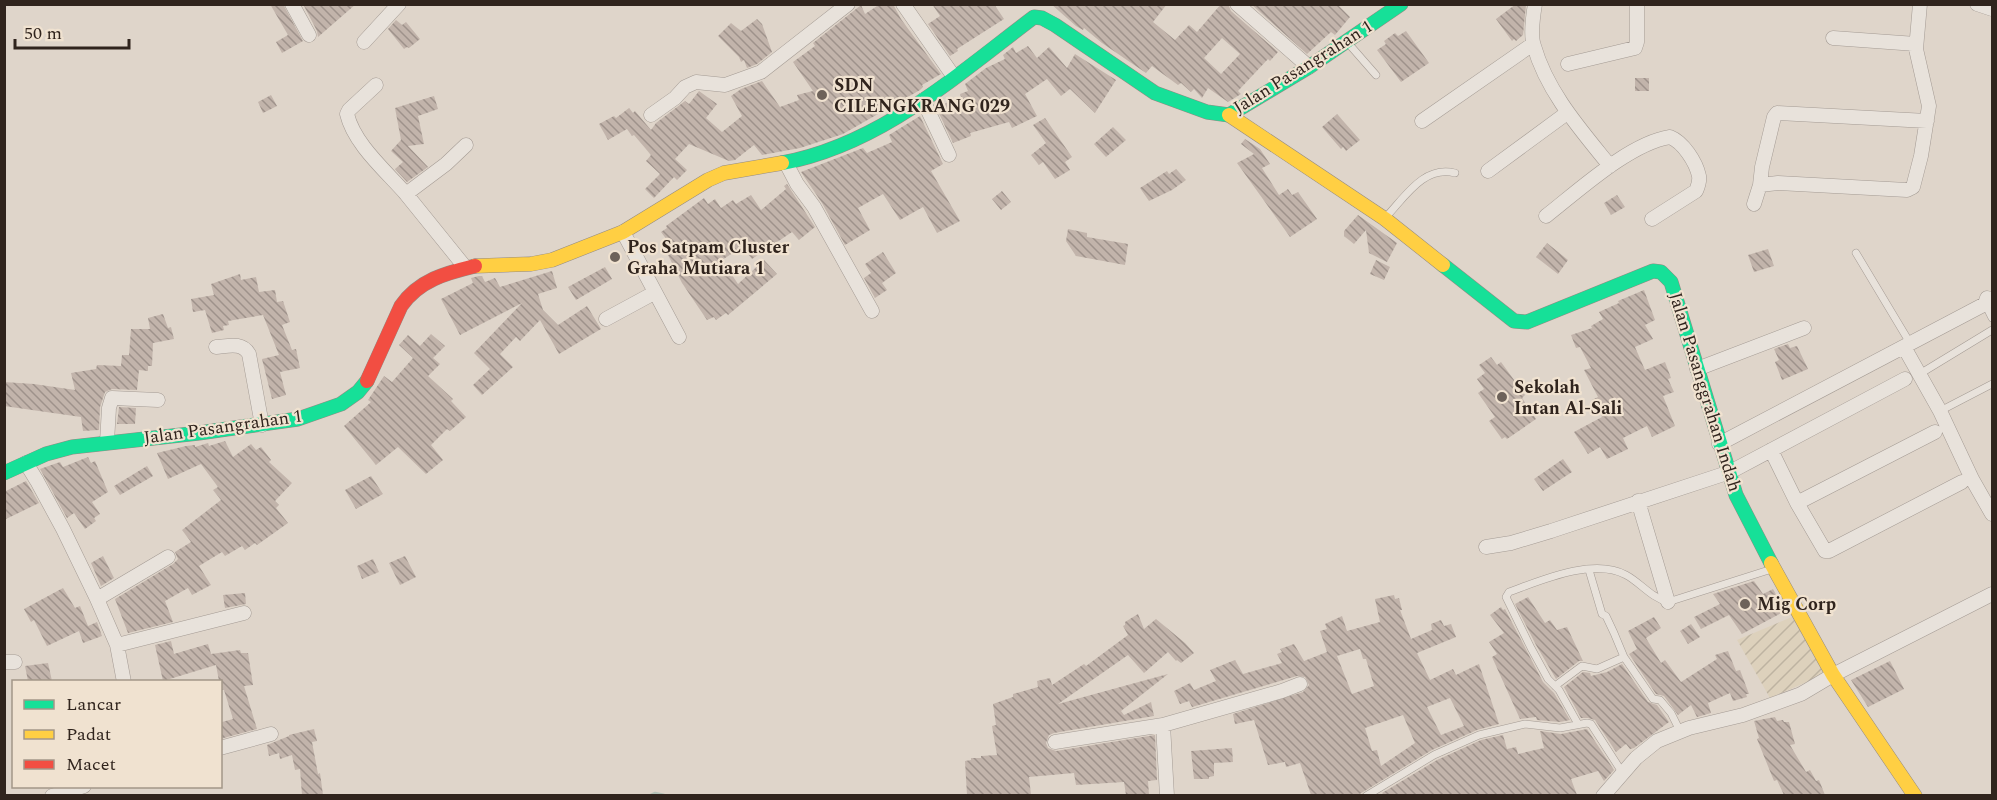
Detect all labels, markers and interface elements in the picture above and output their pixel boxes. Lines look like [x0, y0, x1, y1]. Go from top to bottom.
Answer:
scale bar [15, 12, 129, 50]
street label: Jalan Pasangrahan 1 [1228, 13, 1378, 121]
text: 50 m [24, 20, 62, 47]
place label: SDN CILENGKRANG 029 [834, 72, 1010, 120]
marker: SDN CILENGKRANG 029 [815, 88, 829, 102]
place label: Pos Satpam Cluster Graha Mutiara 1 [627, 234, 789, 282]
marker: Pos Satpam Cluster Graha Mutiara 1 [608, 250, 622, 264]
street label: Jalan Pasanggrahan Indah [1662, 289, 1748, 495]
place label: Sekolah Intan Al-Sali [1514, 374, 1622, 422]
marker: Sekolah Intan Al-Sali [1495, 390, 1509, 404]
street label: Jalan Pasangrahan 1 [142, 402, 304, 452]
place label: Mig Corp [1757, 591, 1836, 618]
marker: Mig Corp [1738, 597, 1752, 611]
legend [12, 680, 222, 788]
text: Lancar [66, 691, 121, 718]
text: Padat [66, 721, 111, 748]
text: Macet [66, 751, 116, 778]

